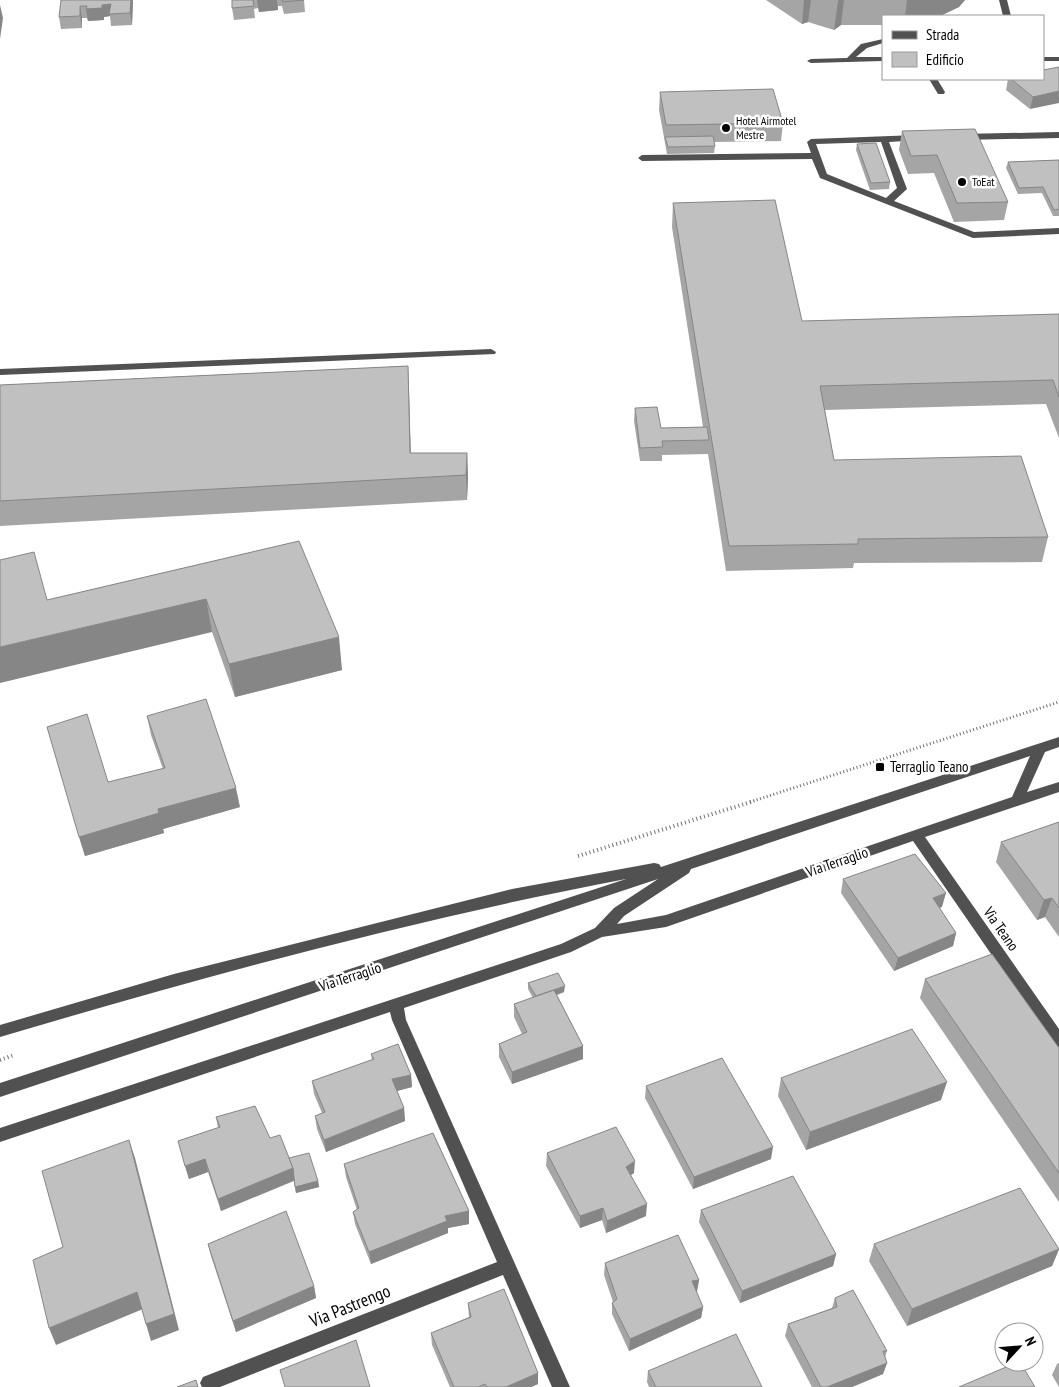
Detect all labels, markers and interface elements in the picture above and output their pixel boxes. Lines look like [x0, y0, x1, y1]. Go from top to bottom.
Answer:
legend [882, 15, 1044, 80]
text: Strada [926, 25, 959, 44]
text: Edificio [926, 50, 964, 69]
place label: Hotel Airmotel Mestre [736, 113, 797, 142]
marker: Hotel Airmotel Mestre [720, 122, 732, 134]
place label: ToEat [972, 174, 995, 189]
marker: ToEat [956, 176, 968, 188]
place label: Terraglio Teano [890, 757, 969, 776]
marker: Terraglio Teano [874, 761, 886, 773]
street label: Via Terraglio [802, 842, 870, 881]
street label: Via Teano [979, 902, 1023, 954]
street label: Via Terraglio [315, 958, 383, 996]
street label: Via Pastrengo [305, 1279, 394, 1332]
north arrow [994, 1322, 1044, 1372]
text: N [1021, 1334, 1040, 1349]

